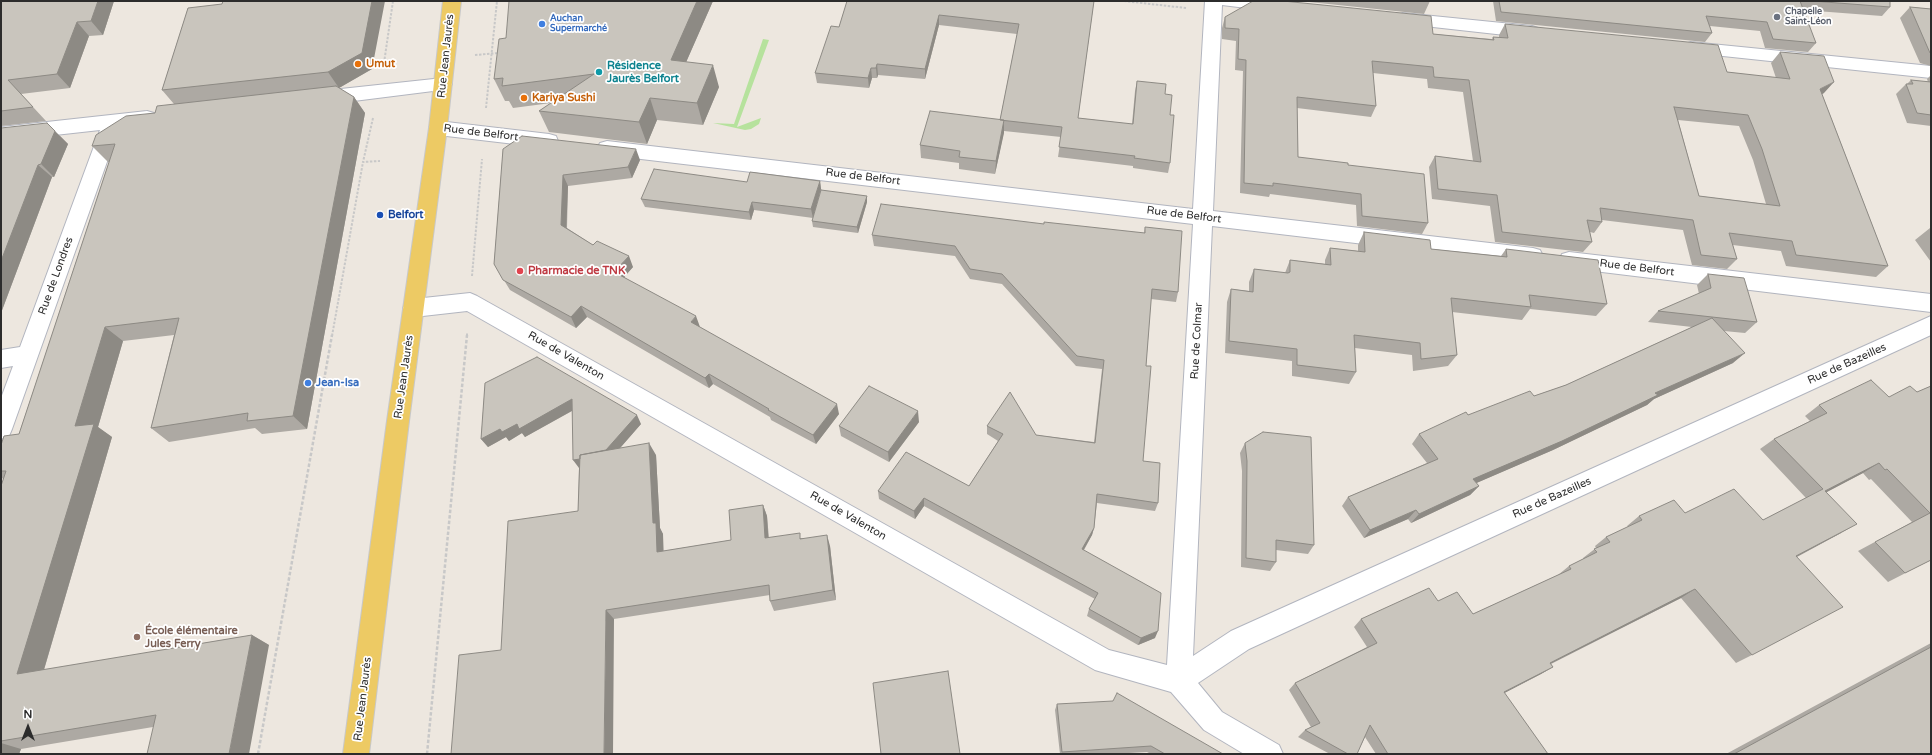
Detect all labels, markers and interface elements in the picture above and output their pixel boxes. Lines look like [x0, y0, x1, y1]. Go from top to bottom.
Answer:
place label: Chapelle Saint-Léon [1785, 7, 1832, 28]
marker: Chapelle Saint-Léon [1772, 12, 1782, 22]
street label: Rue Jean Jaurès [435, 13, 457, 99]
place label: Auchan Supermarché [550, 14, 607, 35]
marker: Auchan Supermarché [537, 19, 547, 29]
place label: Umut [366, 57, 395, 71]
marker: Umut [353, 59, 363, 69]
place label: Résidence Jaurès Belfort [607, 59, 679, 85]
marker: Résidence Jaurès Belfort [594, 67, 604, 77]
place label: Kariya Sushi [532, 91, 595, 105]
marker: Kariya Sushi [519, 93, 529, 103]
street label: Rue de Belfort [443, 122, 519, 144]
street label: Rue de Belfort [825, 166, 901, 188]
street label: Rue de Belfort [1146, 204, 1222, 226]
place label: Belfort [388, 208, 424, 222]
marker: Belfort [375, 210, 385, 220]
street label: Rue de Londres [36, 235, 76, 317]
street label: Rue de Belfort [1599, 257, 1675, 279]
place label: Pharmacie de TNK [528, 264, 625, 278]
marker: Pharmacie de TNK [515, 266, 525, 276]
street label: Rue de Colmar [1188, 302, 1206, 380]
street label: Rue de Valenton [526, 329, 606, 383]
street label: Rue Jean Jaurès [392, 334, 416, 420]
street label: Rue de Bazeilles [1806, 341, 1888, 387]
place label: Jean-Isa [316, 376, 359, 390]
marker: Jean-Isa [303, 378, 313, 388]
street label: Rue de Bazeilles [1511, 475, 1593, 521]
street label: Rue de Valenton [808, 489, 888, 543]
place label: École élémentaire Jules Ferry [145, 624, 238, 650]
marker: École élémentaire Jules Ferry [132, 632, 142, 642]
street label: Rue Jean Jaurès [351, 656, 375, 742]
north arrow [8, 707, 48, 747]
text: N [24, 708, 32, 721]

